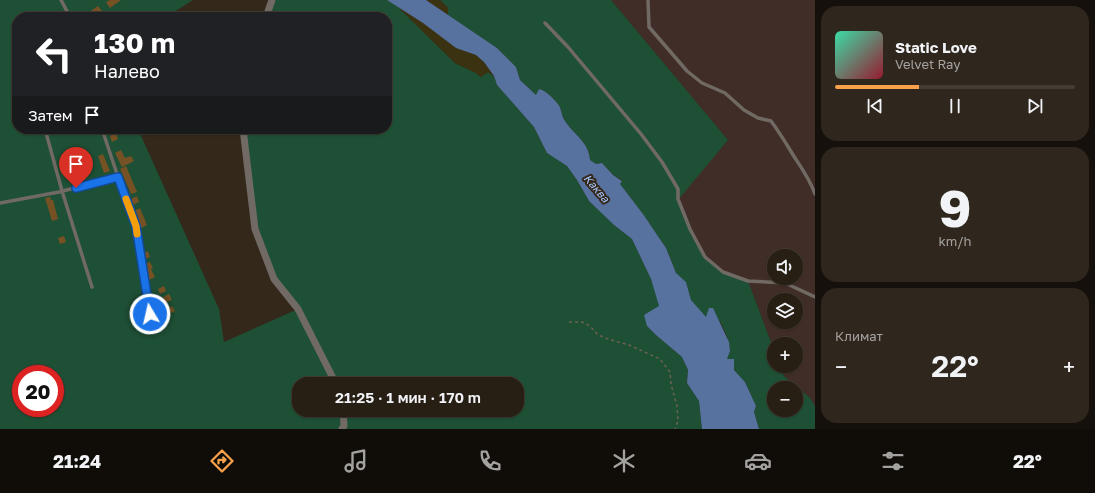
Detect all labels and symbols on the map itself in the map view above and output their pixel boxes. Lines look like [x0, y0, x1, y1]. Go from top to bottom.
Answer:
pin [59, 147, 93, 188]
water label: Каква [582, 171, 613, 205]
position arrow [129, 293, 171, 335]
speed limit sign: 20 [12, 365, 64, 417]

